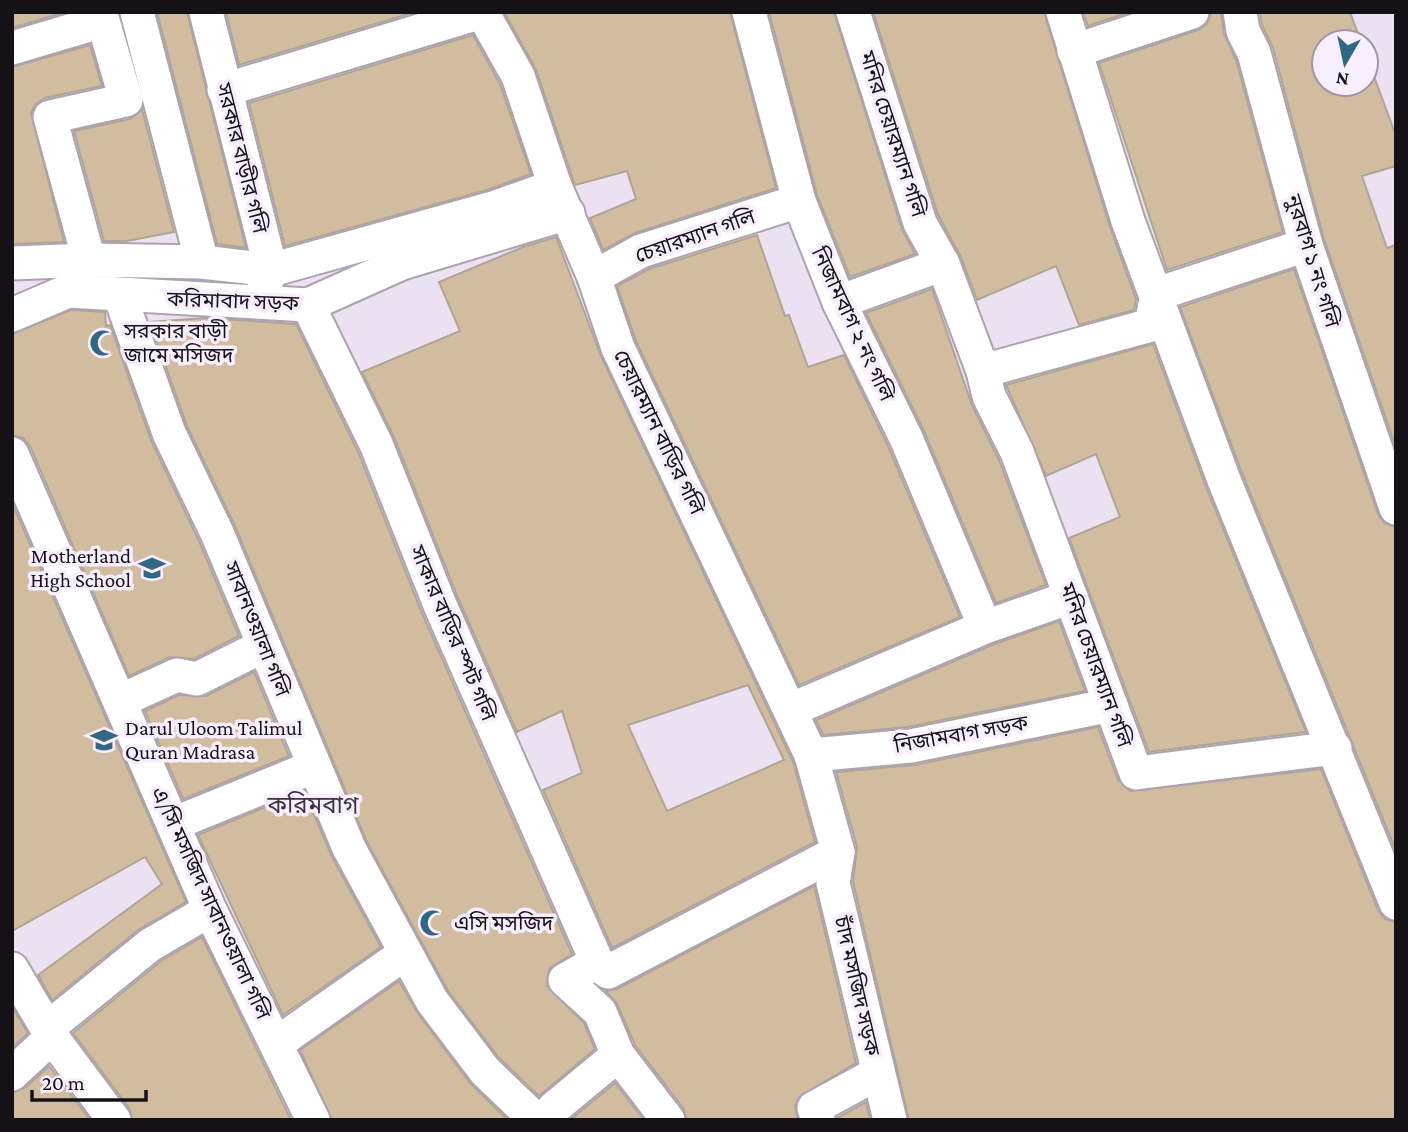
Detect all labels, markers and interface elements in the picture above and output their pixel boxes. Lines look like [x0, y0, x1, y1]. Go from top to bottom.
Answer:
north arrow [1310, 28, 1380, 98]
street label: মনির চেয়ারম্যান গলি [855, 47, 931, 221]
text: N [1334, 68, 1350, 91]
street label: সরকার বাড়ীর গলি [211, 79, 272, 236]
street label: নুরবাগ ১ নং গলি [1281, 191, 1345, 331]
street label: চেয়ারম্যান গলি [632, 204, 759, 268]
street label: নিজামবাগ ২ নং গলি [806, 242, 899, 405]
street label: করিমাবাদ সড়ক [166, 287, 300, 315]
place label: সরকার বাড়ী জামে মসিজদ [123, 319, 234, 367]
mosque icon: সরকার বাড়ী জামে মসিজদ [88, 328, 118, 358]
street label: চেয়ারম্যান বাড়ির গলি [609, 346, 710, 519]
street label: সাকার বাড়ির স্পট গলি [405, 541, 501, 725]
place label: Motherland High School [30, 544, 131, 592]
school or university icon: Motherland High School [137, 553, 167, 583]
street label: সাবানওয়ালা গলি [219, 557, 295, 700]
street label: মনির চেয়ারম্যান গলি [1055, 579, 1137, 751]
street label: নিজামবাগ সড়ক [891, 710, 1031, 758]
place label: Darul Uloom Talimul Quran Madrasa [125, 716, 303, 764]
school or university icon: Darul Uloom Talimul Quran Madrasa [89, 725, 119, 755]
street label: এ/সি মসজিদ সাবানওয়ালা গলি [147, 783, 276, 1024]
district label: করিমবাগ [267, 791, 359, 818]
mosque icon: এসি মসজিদ [418, 908, 448, 938]
place label: এসি মসজিদ [454, 911, 554, 935]
street label: চাঁদ মসজিদ সড়ক [829, 913, 885, 1059]
scale bar [32, 1058, 145, 1102]
text: 20 m [42, 1071, 85, 1095]

